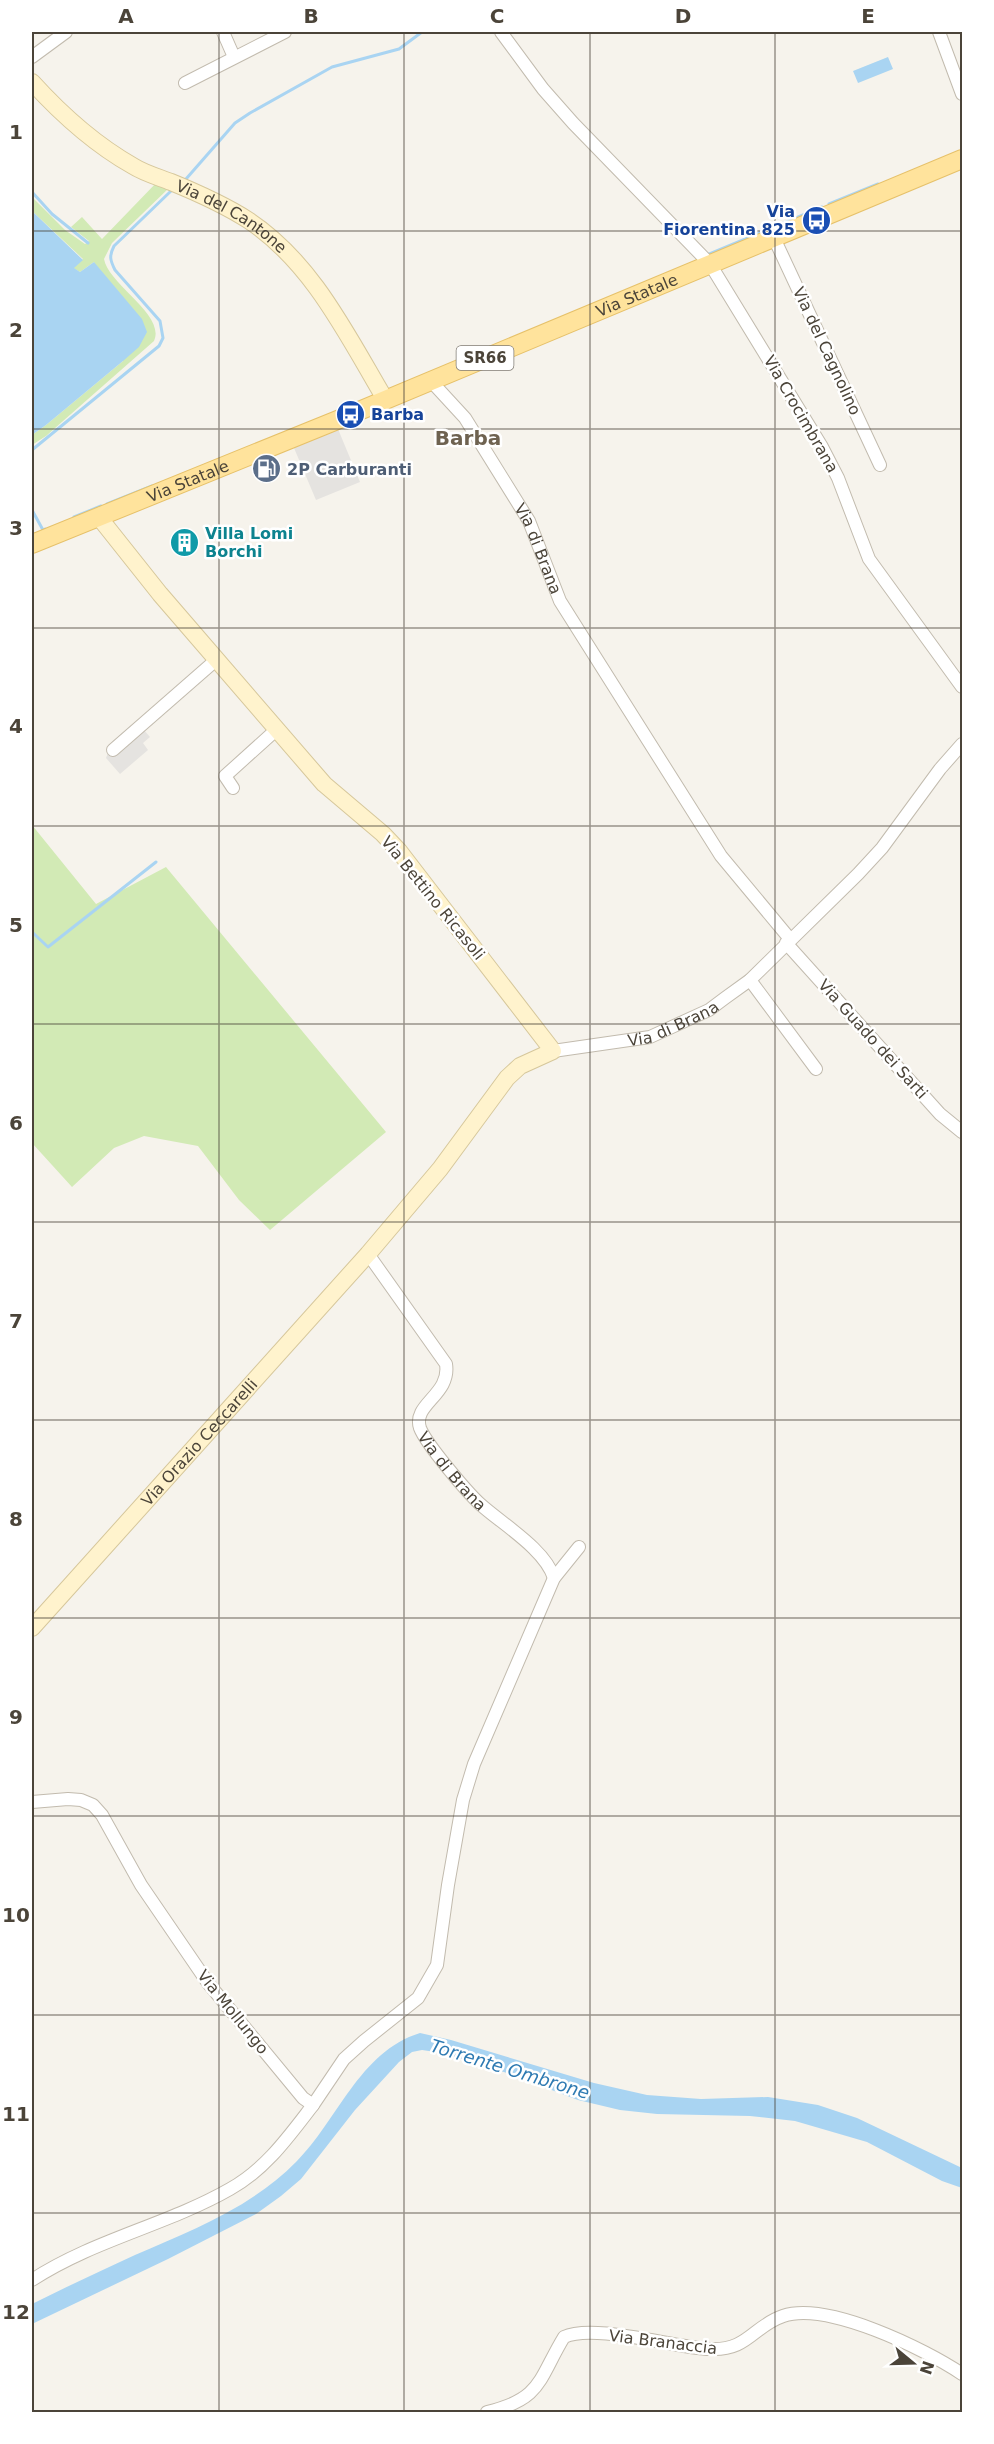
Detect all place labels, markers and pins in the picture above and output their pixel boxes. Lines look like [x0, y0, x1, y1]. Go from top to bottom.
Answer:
place label: Via Fiorentina 825 [663, 202, 795, 239]
bus stop icon: Via Fiorentina 825 [800, 204, 832, 236]
bus stop icon: Barba [334, 398, 366, 430]
place label: Barba [371, 405, 424, 424]
fuel station icon: 2P Carburanti [250, 453, 282, 485]
place label: 2P Carburanti [287, 460, 412, 479]
place label: Villa Lomi Borchi [205, 524, 293, 561]
building icon: Villa Lomi Borchi [168, 526, 200, 558]

